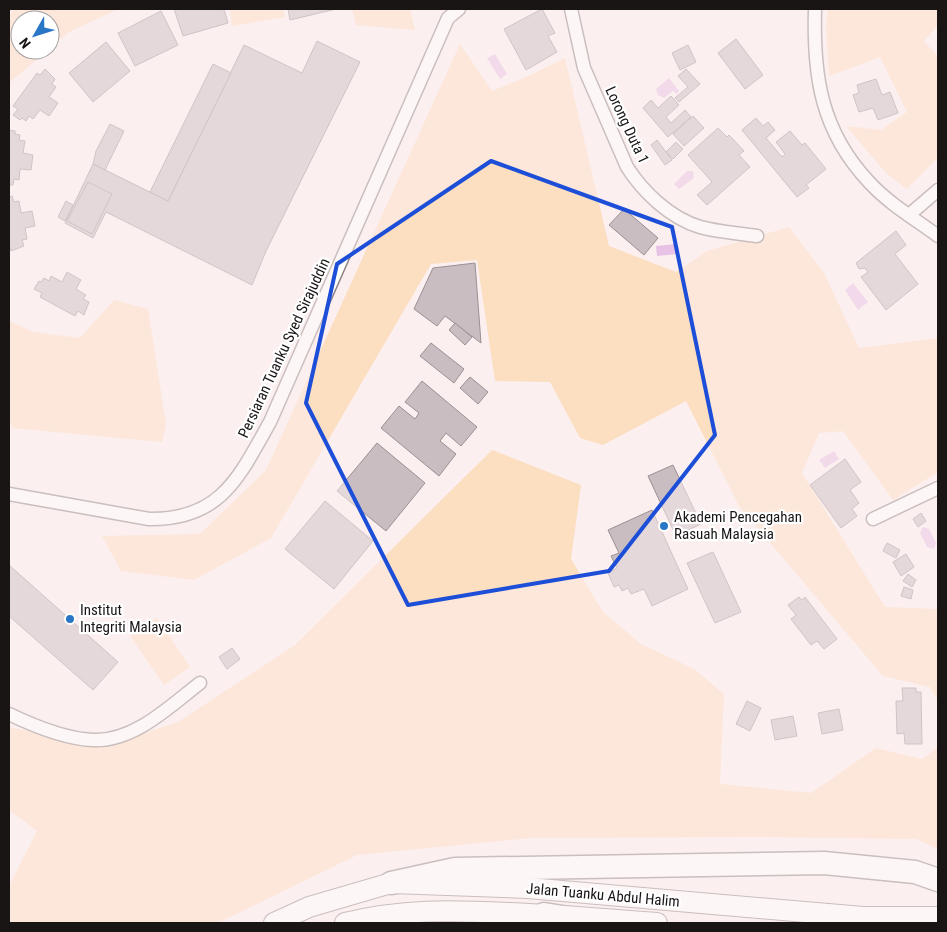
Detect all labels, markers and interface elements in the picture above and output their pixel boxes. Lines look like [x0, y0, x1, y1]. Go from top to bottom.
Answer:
north arrow [10, 10, 60, 60]
text: N [16, 35, 34, 52]
street label: Lorong Duta 1 [601, 84, 653, 166]
street label: Persiaran Tuanku Syed Sirajuddin [234, 255, 334, 441]
place label: Akademi Pencegahan Rasuah Malaysia [674, 508, 802, 543]
marker: Akademi Pencegahan Rasuah Malaysia [658, 520, 670, 532]
place label: Institut Integriti Malaysia [80, 601, 182, 636]
marker: Institut Integriti Malaysia [64, 613, 76, 625]
street label: Jalan Tuanku Abdul Halim [525, 879, 681, 911]

